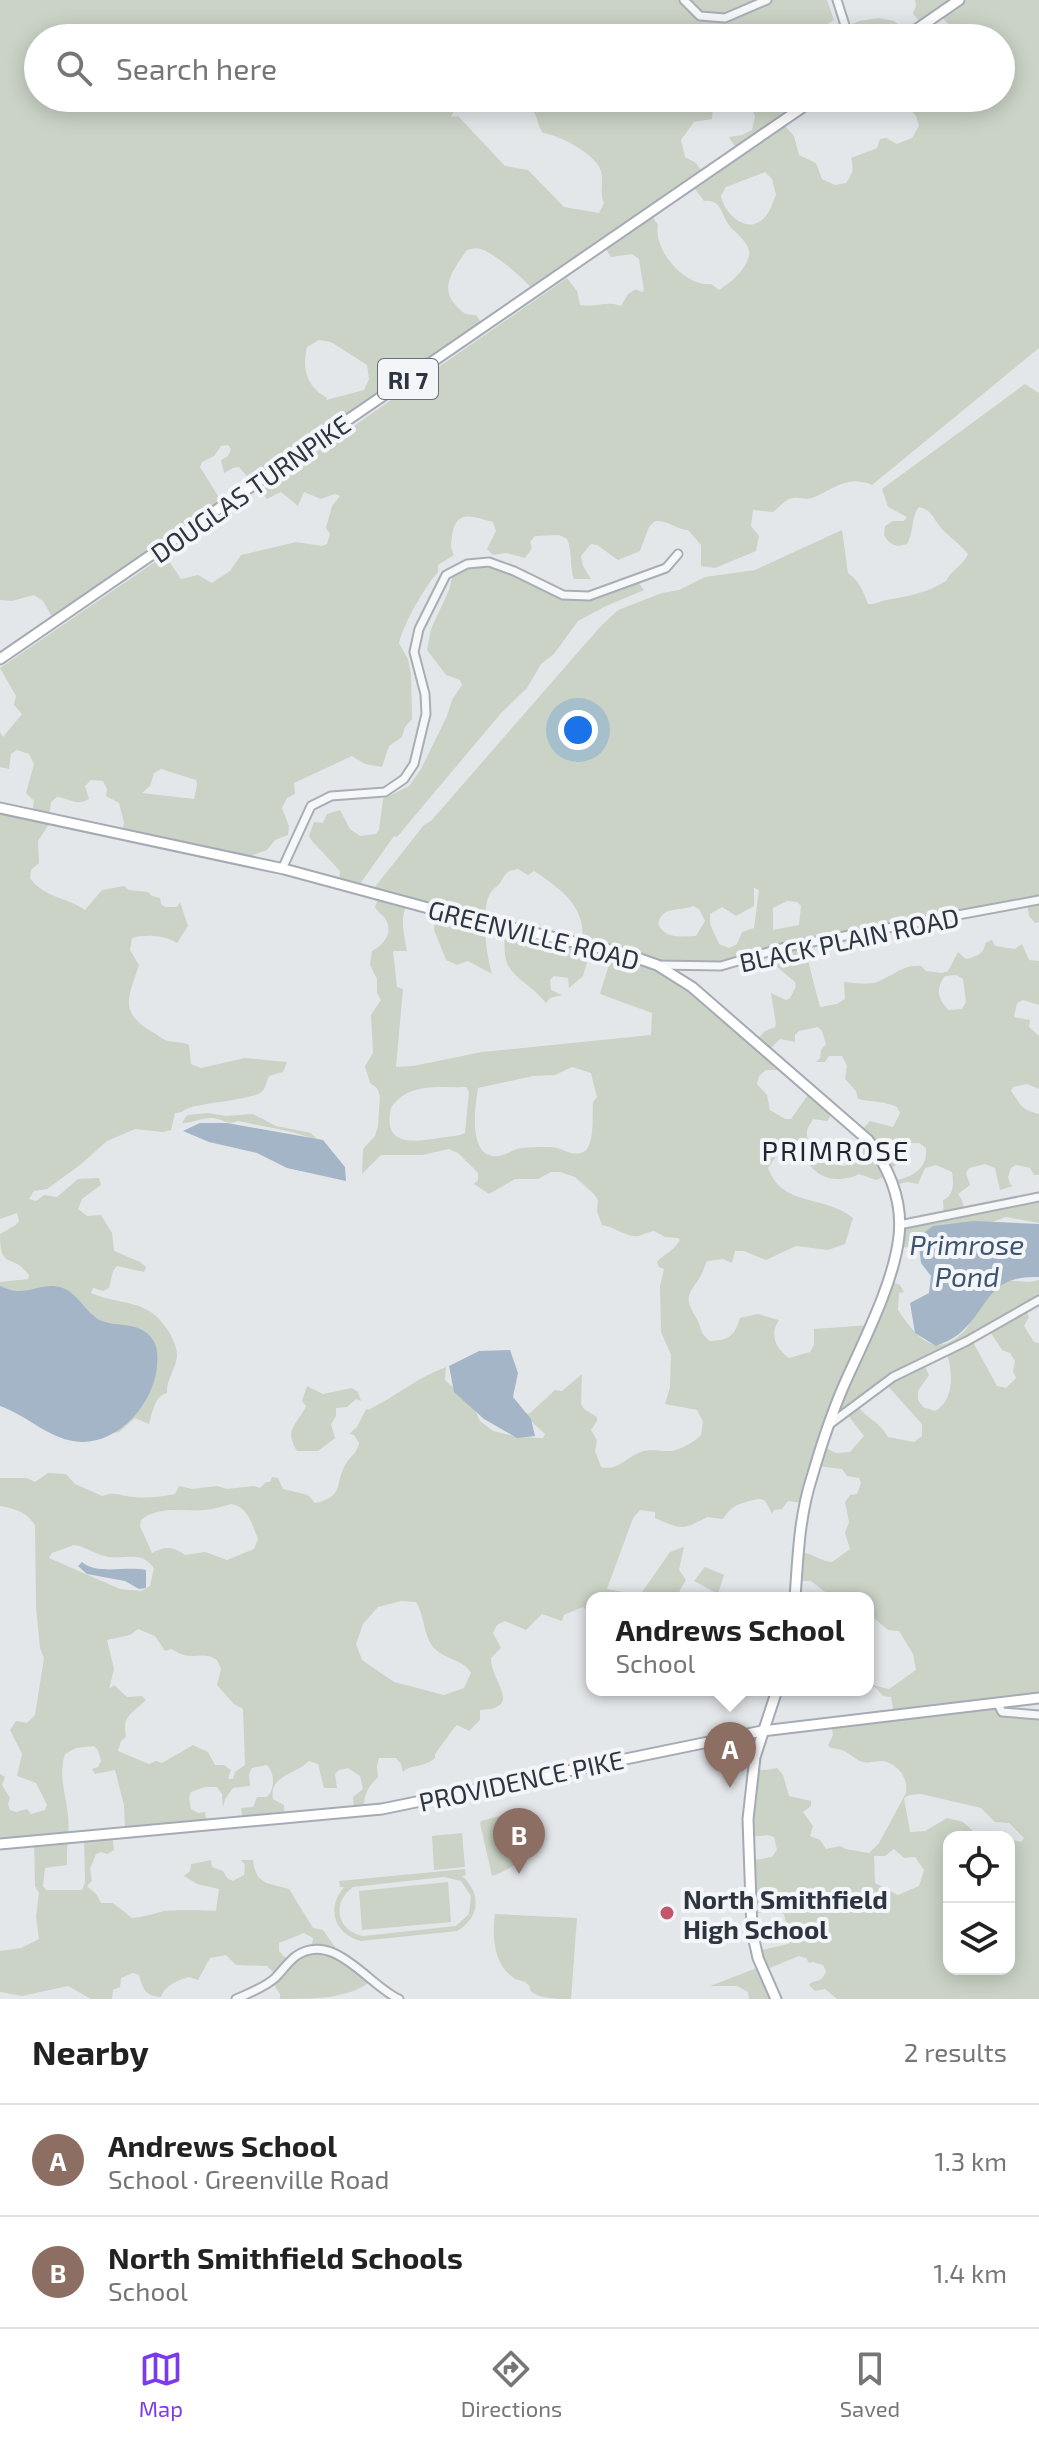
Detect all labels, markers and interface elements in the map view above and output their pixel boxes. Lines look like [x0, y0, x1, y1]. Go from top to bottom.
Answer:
search box [24, 24, 1015, 112]
icon: search [52, 46, 96, 90]
text: Search here [116, 50, 277, 86]
road number: RI 7 [378, 359, 438, 399]
street label: DOUGLAS TURNPIKE [144, 408, 356, 568]
your location [558, 710, 598, 750]
street label: GREENVILLE ROAD [425, 893, 643, 975]
street label: BLACK PLAIN ROAD [736, 901, 962, 977]
district label: PRIMROSE [761, 1133, 911, 1167]
water label: Primrose Pond [910, 1227, 1024, 1293]
popup [586, 1592, 874, 1696]
text: Andrews School [616, 1611, 844, 1647]
text: School [616, 1647, 695, 1678]
pin: A [704, 1722, 756, 1788]
street label: PROVIDENCE PIKE [416, 1743, 626, 1817]
pin: B [493, 1808, 545, 1874]
map controls [943, 1831, 1015, 1975]
button: locate [943, 1831, 1015, 1903]
place label: North Smithfield High School [683, 1883, 888, 1944]
button: layers [943, 1903, 1015, 1975]
marker: North Smithfield High School [658, 1904, 676, 1922]
text: Nearby [32, 2031, 149, 2072]
text: 2 results [904, 2036, 1007, 2067]
text: Andrews School [108, 2127, 337, 2163]
text: A [50, 2145, 66, 2176]
text: 1.3 km [934, 2145, 1007, 2176]
text: School · Greenville Road [108, 2163, 390, 2194]
text: North Smithfield Schools [108, 2239, 463, 2275]
text: B [50, 2257, 66, 2288]
text: 1.4 km [933, 2257, 1007, 2288]
text: School [108, 2275, 188, 2306]
tab: Map [139, 2347, 183, 2421]
tab: Directions [461, 2347, 562, 2421]
tab: Saved [840, 2347, 900, 2421]

